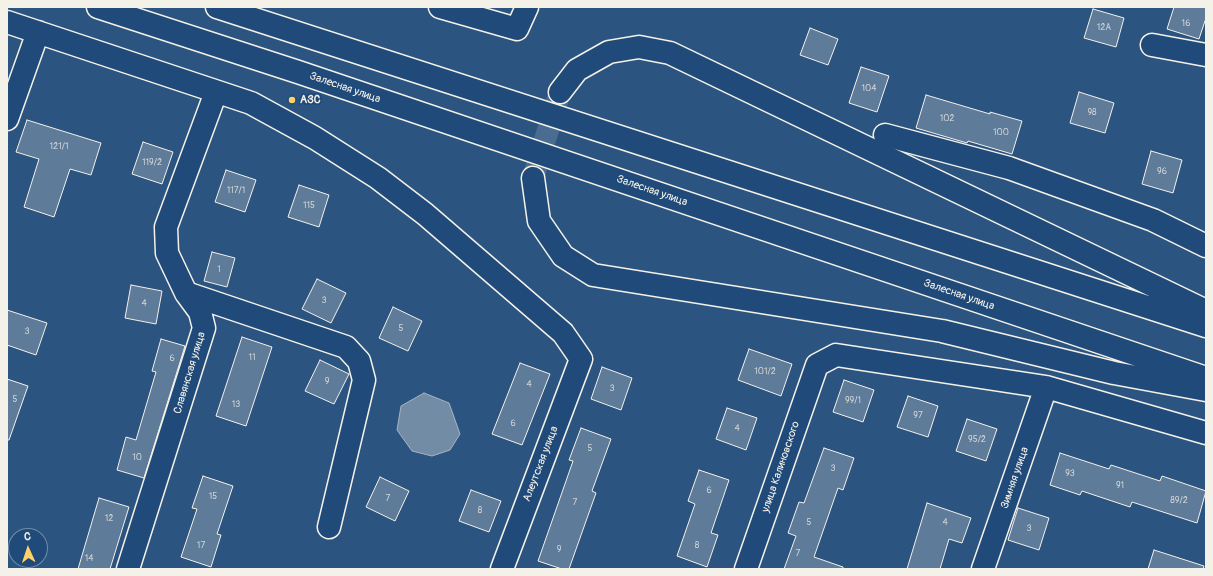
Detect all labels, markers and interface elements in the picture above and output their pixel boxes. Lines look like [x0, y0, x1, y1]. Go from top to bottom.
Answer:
house number: 16 [1182, 19, 1190, 29]
house number: 12А [1097, 23, 1111, 33]
street label: Залесная улица [308, 70, 382, 106]
house number: 104 [862, 84, 876, 94]
place label: АЗС [300, 93, 321, 107]
marker: АЗС [287, 95, 297, 105]
house number: 98 [1087, 108, 1097, 118]
house number: 102 [940, 114, 954, 124]
house number: 100 [993, 128, 1009, 138]
house number: 121/1 [50, 142, 68, 152]
house number: 119/2 [142, 158, 162, 168]
house number: 96 [1157, 167, 1167, 177]
street label: Залесная улица [615, 173, 689, 209]
house number: 117/1 [227, 186, 245, 196]
house number: 115 [303, 201, 315, 211]
house number: 1 [217, 265, 221, 275]
street label: Залесная улица [922, 277, 996, 313]
house number: 3 [321, 296, 327, 306]
house number: 4 [141, 299, 147, 309]
house number: 5 [399, 324, 403, 334]
house number: 3 [24, 327, 30, 337]
street label: Славянская улица [171, 330, 209, 416]
house number: 11 [248, 353, 256, 363]
house number: 6 [169, 354, 175, 364]
house number: 101/2 [754, 367, 776, 377]
house number: 9 [325, 377, 329, 387]
house number: 4 [526, 380, 532, 390]
house number: 3 [609, 384, 615, 394]
house number: 5 [13, 395, 17, 405]
house number: 99/1 [845, 396, 861, 406]
house number: 13 [232, 400, 240, 410]
house number: 97 [913, 411, 923, 421]
house number: 6 [510, 419, 516, 429]
street label: улица Калиновского [759, 420, 803, 514]
street label: Алеутская улица [521, 424, 561, 504]
house number: 4 [734, 424, 740, 434]
house number: 95/2 [968, 435, 986, 445]
house number: 5 [588, 444, 592, 454]
street label: Зимняя улица [998, 445, 1032, 511]
house number: 10 [132, 453, 142, 463]
house number: 3 [830, 464, 836, 474]
house number: 93 [1065, 469, 1075, 479]
house number: 91 [1116, 481, 1124, 491]
house number: 6 [706, 486, 712, 496]
house number: 15 [209, 492, 217, 502]
house number: 7 [386, 494, 390, 504]
house number: 89/2 [1170, 496, 1188, 506]
house number: 7 [573, 498, 577, 508]
house number: 8 [478, 506, 482, 516]
house number: 12 [105, 514, 113, 524]
house number: 5 [807, 518, 811, 528]
house number: 4 [942, 518, 948, 528]
house number: 3 [1026, 524, 1032, 534]
north arrow [8, 528, 48, 568]
text: С [24, 530, 31, 543]
house number: 17 [197, 541, 205, 551]
house number: 8 [695, 541, 699, 551]
house number: 9 [557, 545, 561, 555]
house number: 7 [796, 549, 800, 559]
house number: 14 [85, 554, 93, 564]

